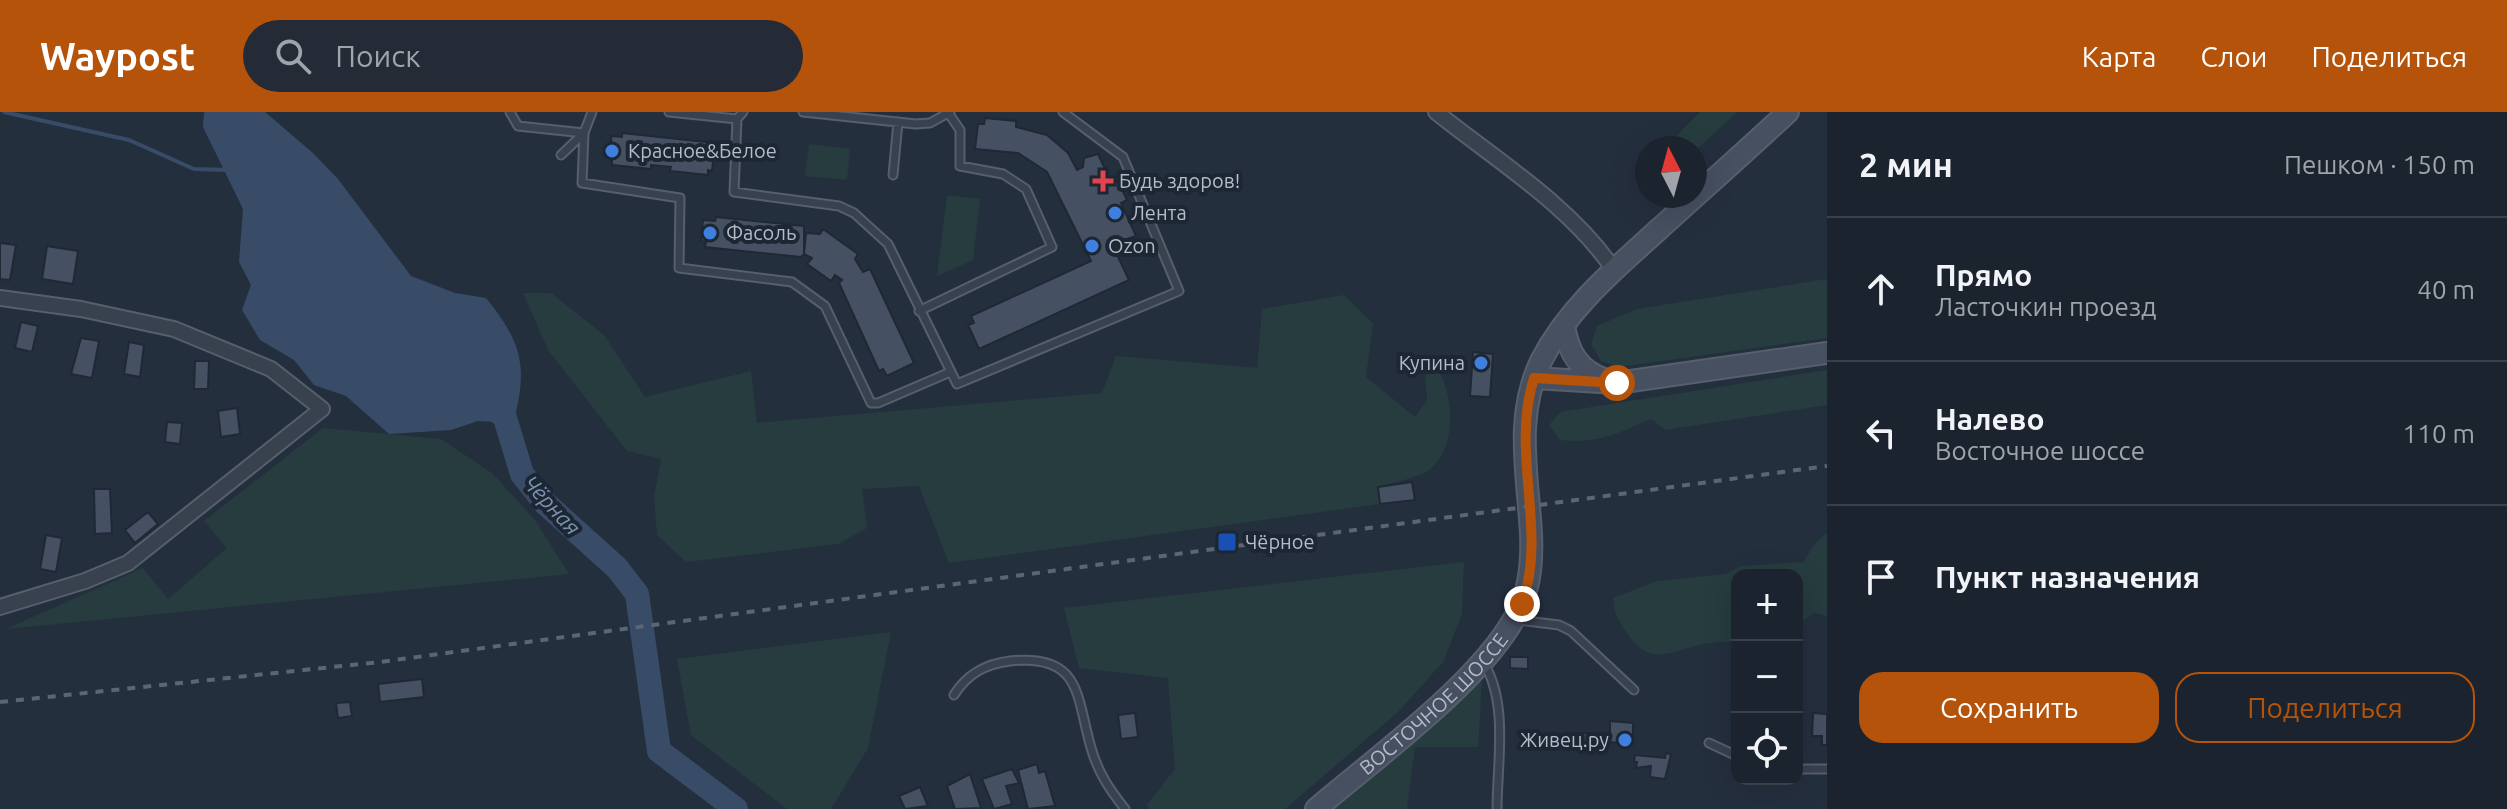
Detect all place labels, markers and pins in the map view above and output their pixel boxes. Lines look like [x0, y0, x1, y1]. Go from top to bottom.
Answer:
place label: Красное&Белое [628, 139, 777, 162]
marker: Красное&Белое [603, 142, 621, 160]
place label: Будь здоров! [1119, 169, 1240, 192]
marker: Будь здоров! [1094, 172, 1112, 190]
place label: Лента [1131, 201, 1187, 224]
marker: Лента [1106, 204, 1124, 222]
place label: Фасоль [726, 221, 796, 244]
marker: Фасоль [701, 224, 719, 242]
place label: Ozon [1108, 234, 1156, 257]
marker: Ozon [1083, 237, 1101, 255]
place label: Купина [1399, 351, 1465, 374]
marker: Купина [1472, 354, 1490, 372]
place label: Чёрное [1245, 530, 1315, 553]
marker: Чёрное [1216, 531, 1238, 553]
place label: Живец.ру [1520, 728, 1609, 751]
marker: Живец.ру [1616, 731, 1634, 749]

